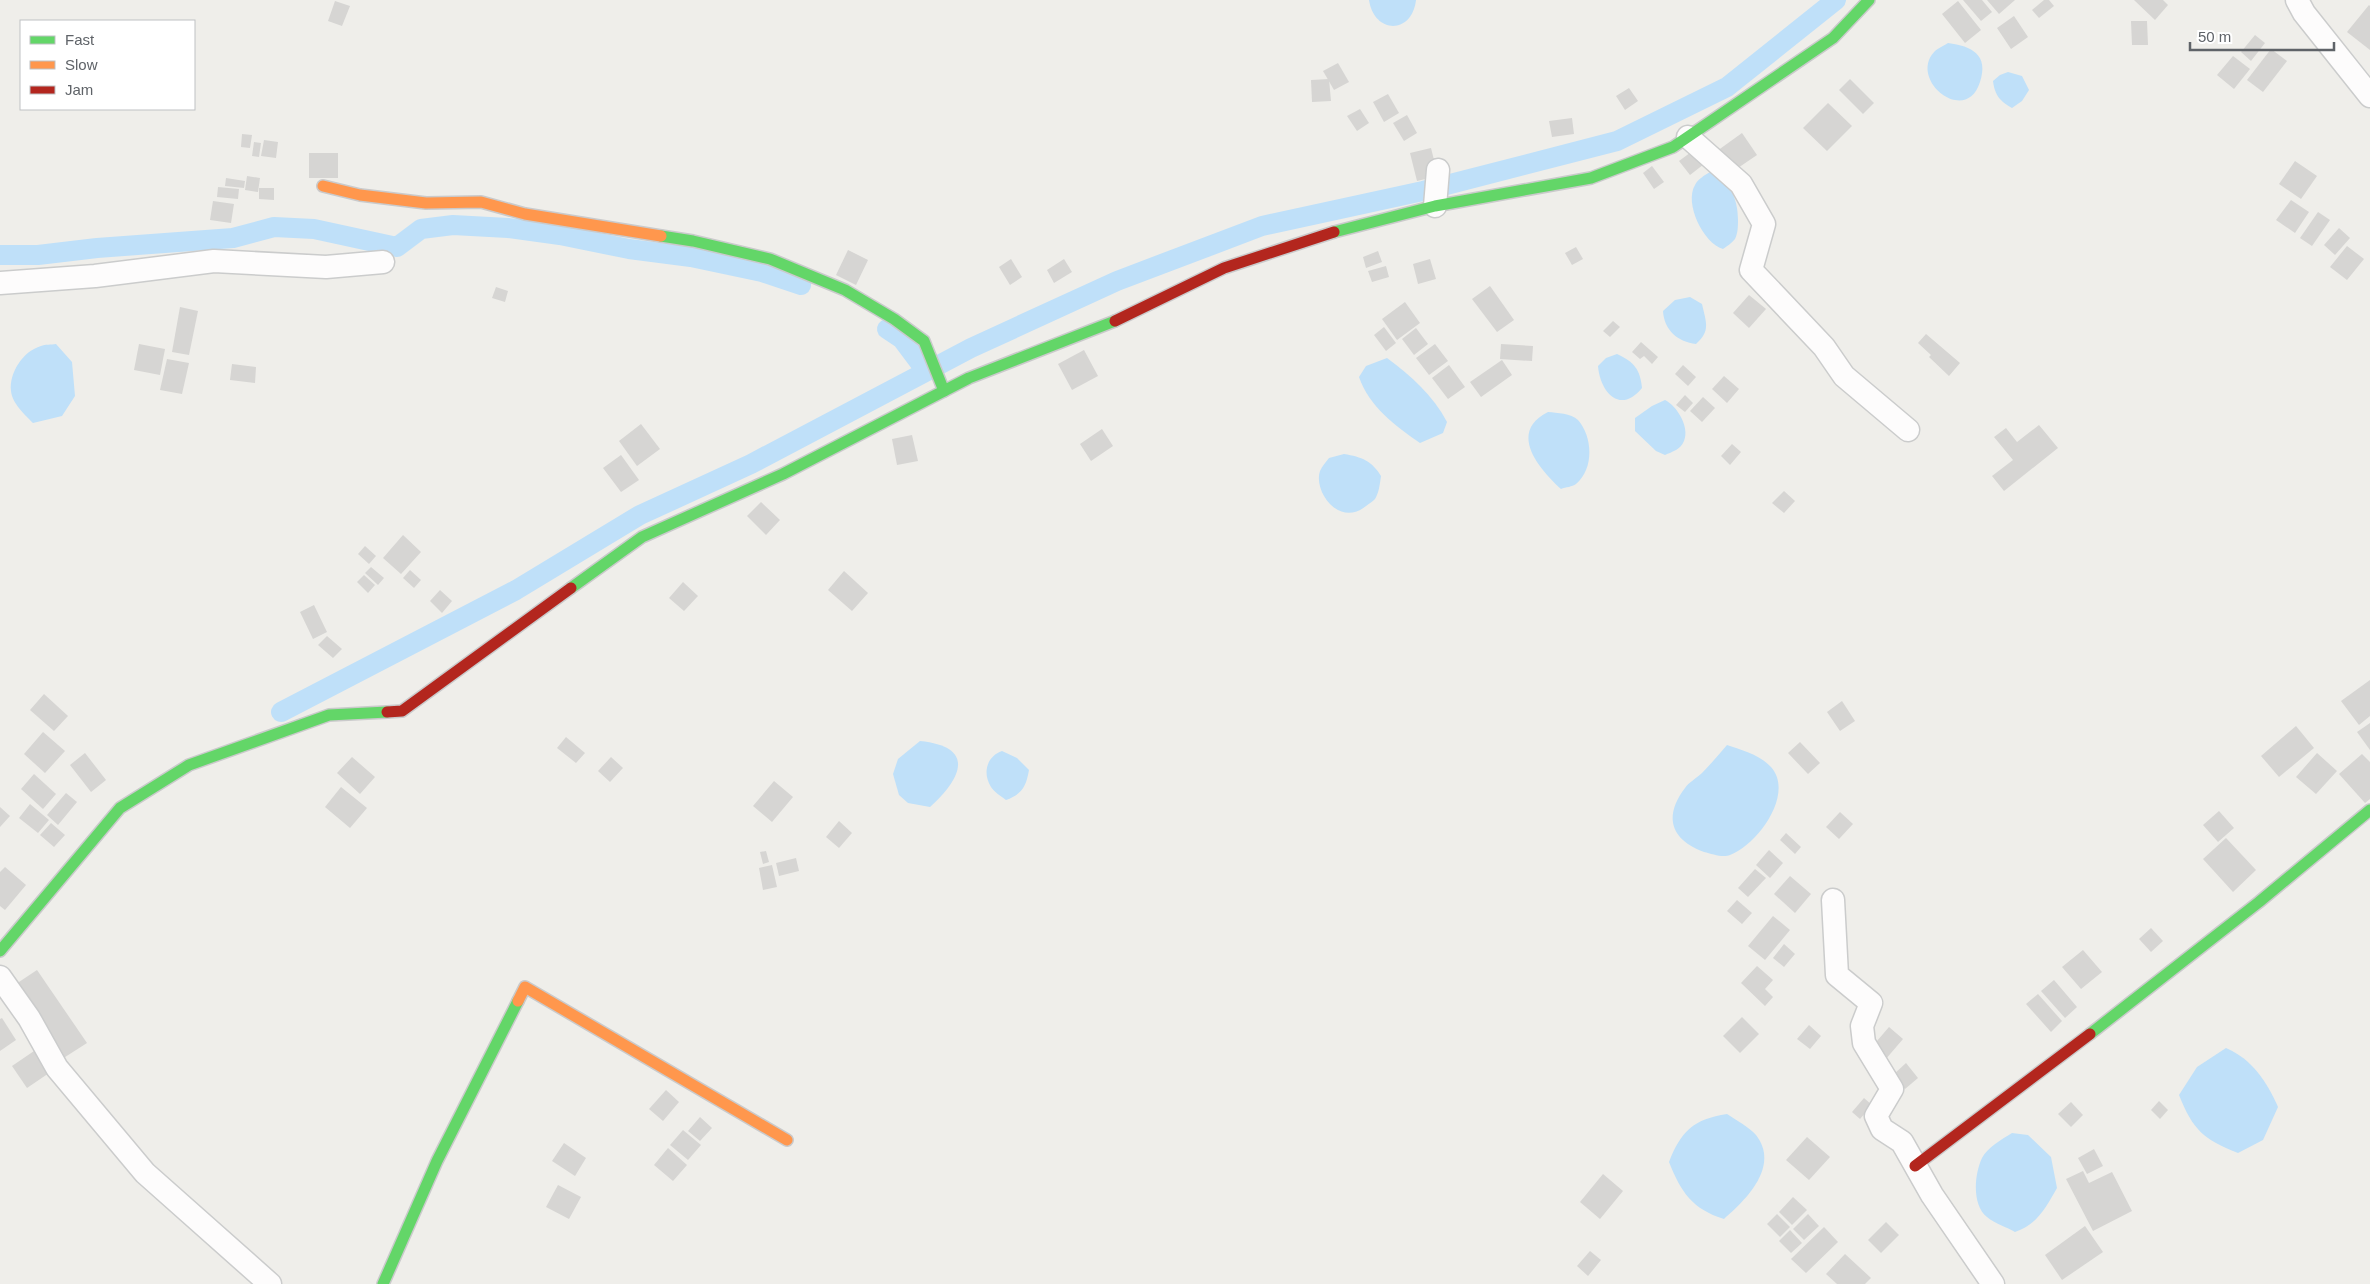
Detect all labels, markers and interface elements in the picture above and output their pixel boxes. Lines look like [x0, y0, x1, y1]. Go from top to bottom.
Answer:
legend [20, 20, 195, 110]
scale bar [2190, 20, 2334, 52]
text: 50 m [2198, 28, 2231, 45]
text: Fast [65, 31, 95, 48]
text: Slow [65, 56, 98, 73]
text: Jam [65, 81, 93, 98]

